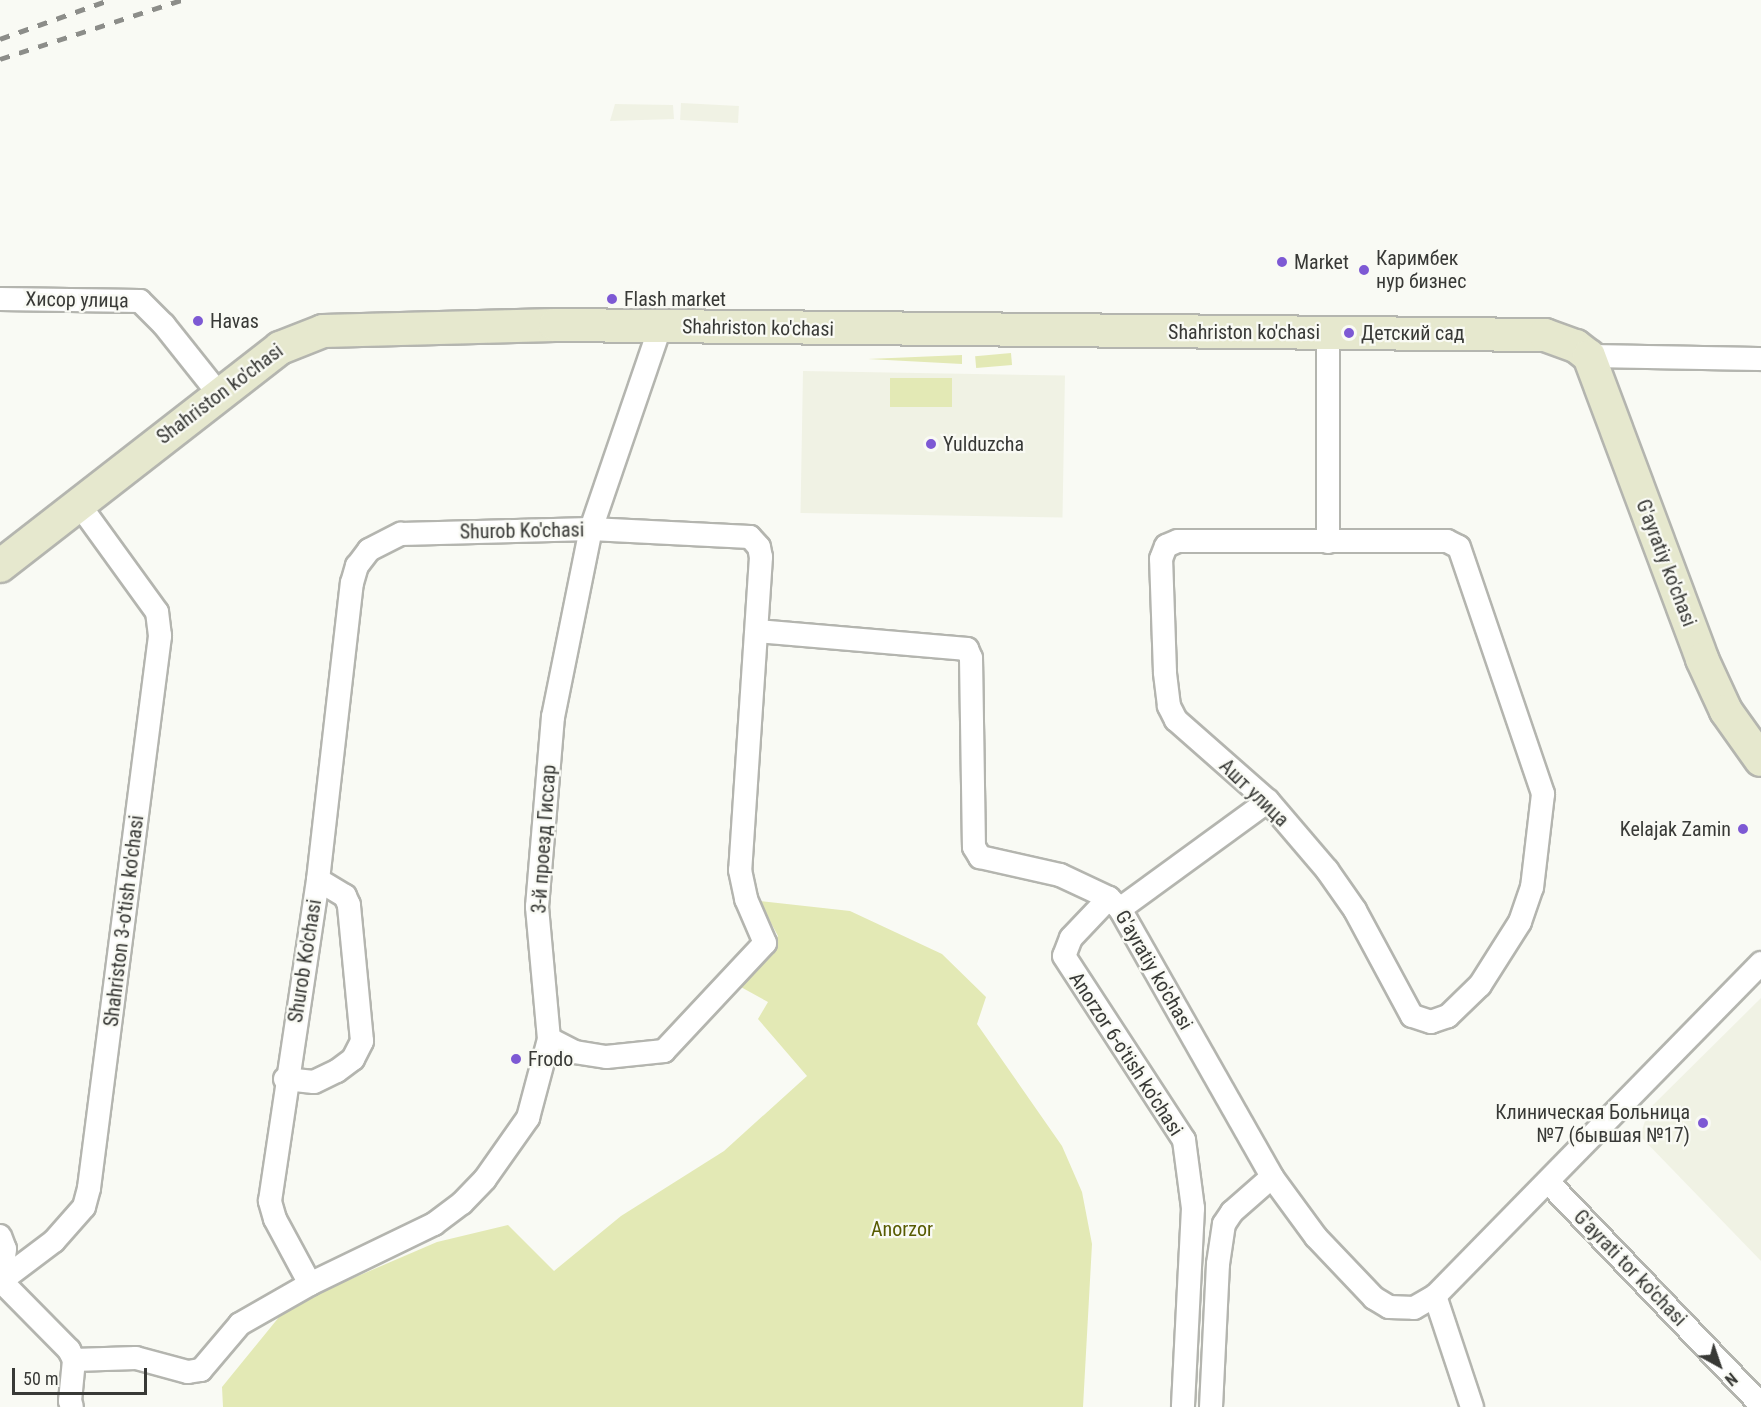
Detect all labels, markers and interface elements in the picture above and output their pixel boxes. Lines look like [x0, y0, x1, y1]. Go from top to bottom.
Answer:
place label: Каримбек нур бизнес [1376, 246, 1466, 293]
place label: Market [1294, 250, 1349, 274]
marker: Market [1275, 255, 1289, 269]
marker: Каримбек нур бизнес [1357, 263, 1371, 277]
street label: Хисор улица [25, 287, 129, 313]
place label: Flash market [624, 287, 726, 311]
marker: Flash market [605, 292, 619, 306]
place label: Havas [210, 309, 259, 333]
marker: Havas [191, 314, 205, 328]
street label: Shahriston ko'chasi [682, 315, 834, 341]
street label: Shahriston ko'chasi [1168, 320, 1320, 344]
place label: Детский сад [1361, 321, 1465, 345]
marker: Детский сад [1342, 326, 1356, 340]
street label: Shahriston ko'chasi [152, 339, 288, 449]
place label: Yulduzcha [943, 432, 1024, 456]
marker: Yulduzcha [924, 437, 938, 451]
street label: G'ayratiy ko'chasi [1631, 496, 1701, 630]
street label: Shurob Ko'chasi [460, 518, 584, 544]
street label: Ашт улица [1214, 754, 1294, 832]
street label: 3-й проезд Гиссар [527, 764, 561, 914]
street label: Shahriston 3-o'tish ko'chasi [99, 814, 149, 1028]
place label: Kelajak Zamin [1620, 817, 1731, 841]
marker: Kelajak Zamin [1736, 822, 1750, 836]
street label: Shurob Ko'chasi [283, 898, 327, 1024]
street label: G'ayratiy ko'chasi [1110, 906, 1198, 1034]
street label: Anorzor 6-o'tish ko'chasi [1064, 968, 1188, 1140]
place label: Frodo [528, 1047, 573, 1071]
marker: Frodo [509, 1052, 523, 1066]
place label: Клиническая Больница №7 (бывшая №17) [1495, 1100, 1690, 1147]
marker: Клиническая Больница №7 (бывшая №17) [1694, 1114, 1712, 1132]
street label: G'ayrati tor ko'chasi [1568, 1205, 1692, 1331]
park label: Anorzor [871, 1217, 933, 1241]
north arrow [1689, 1335, 1749, 1395]
scale bar [15, 1356, 150, 1394]
text: 50 m [23, 1368, 58, 1389]
text: N [1721, 1369, 1741, 1390]

